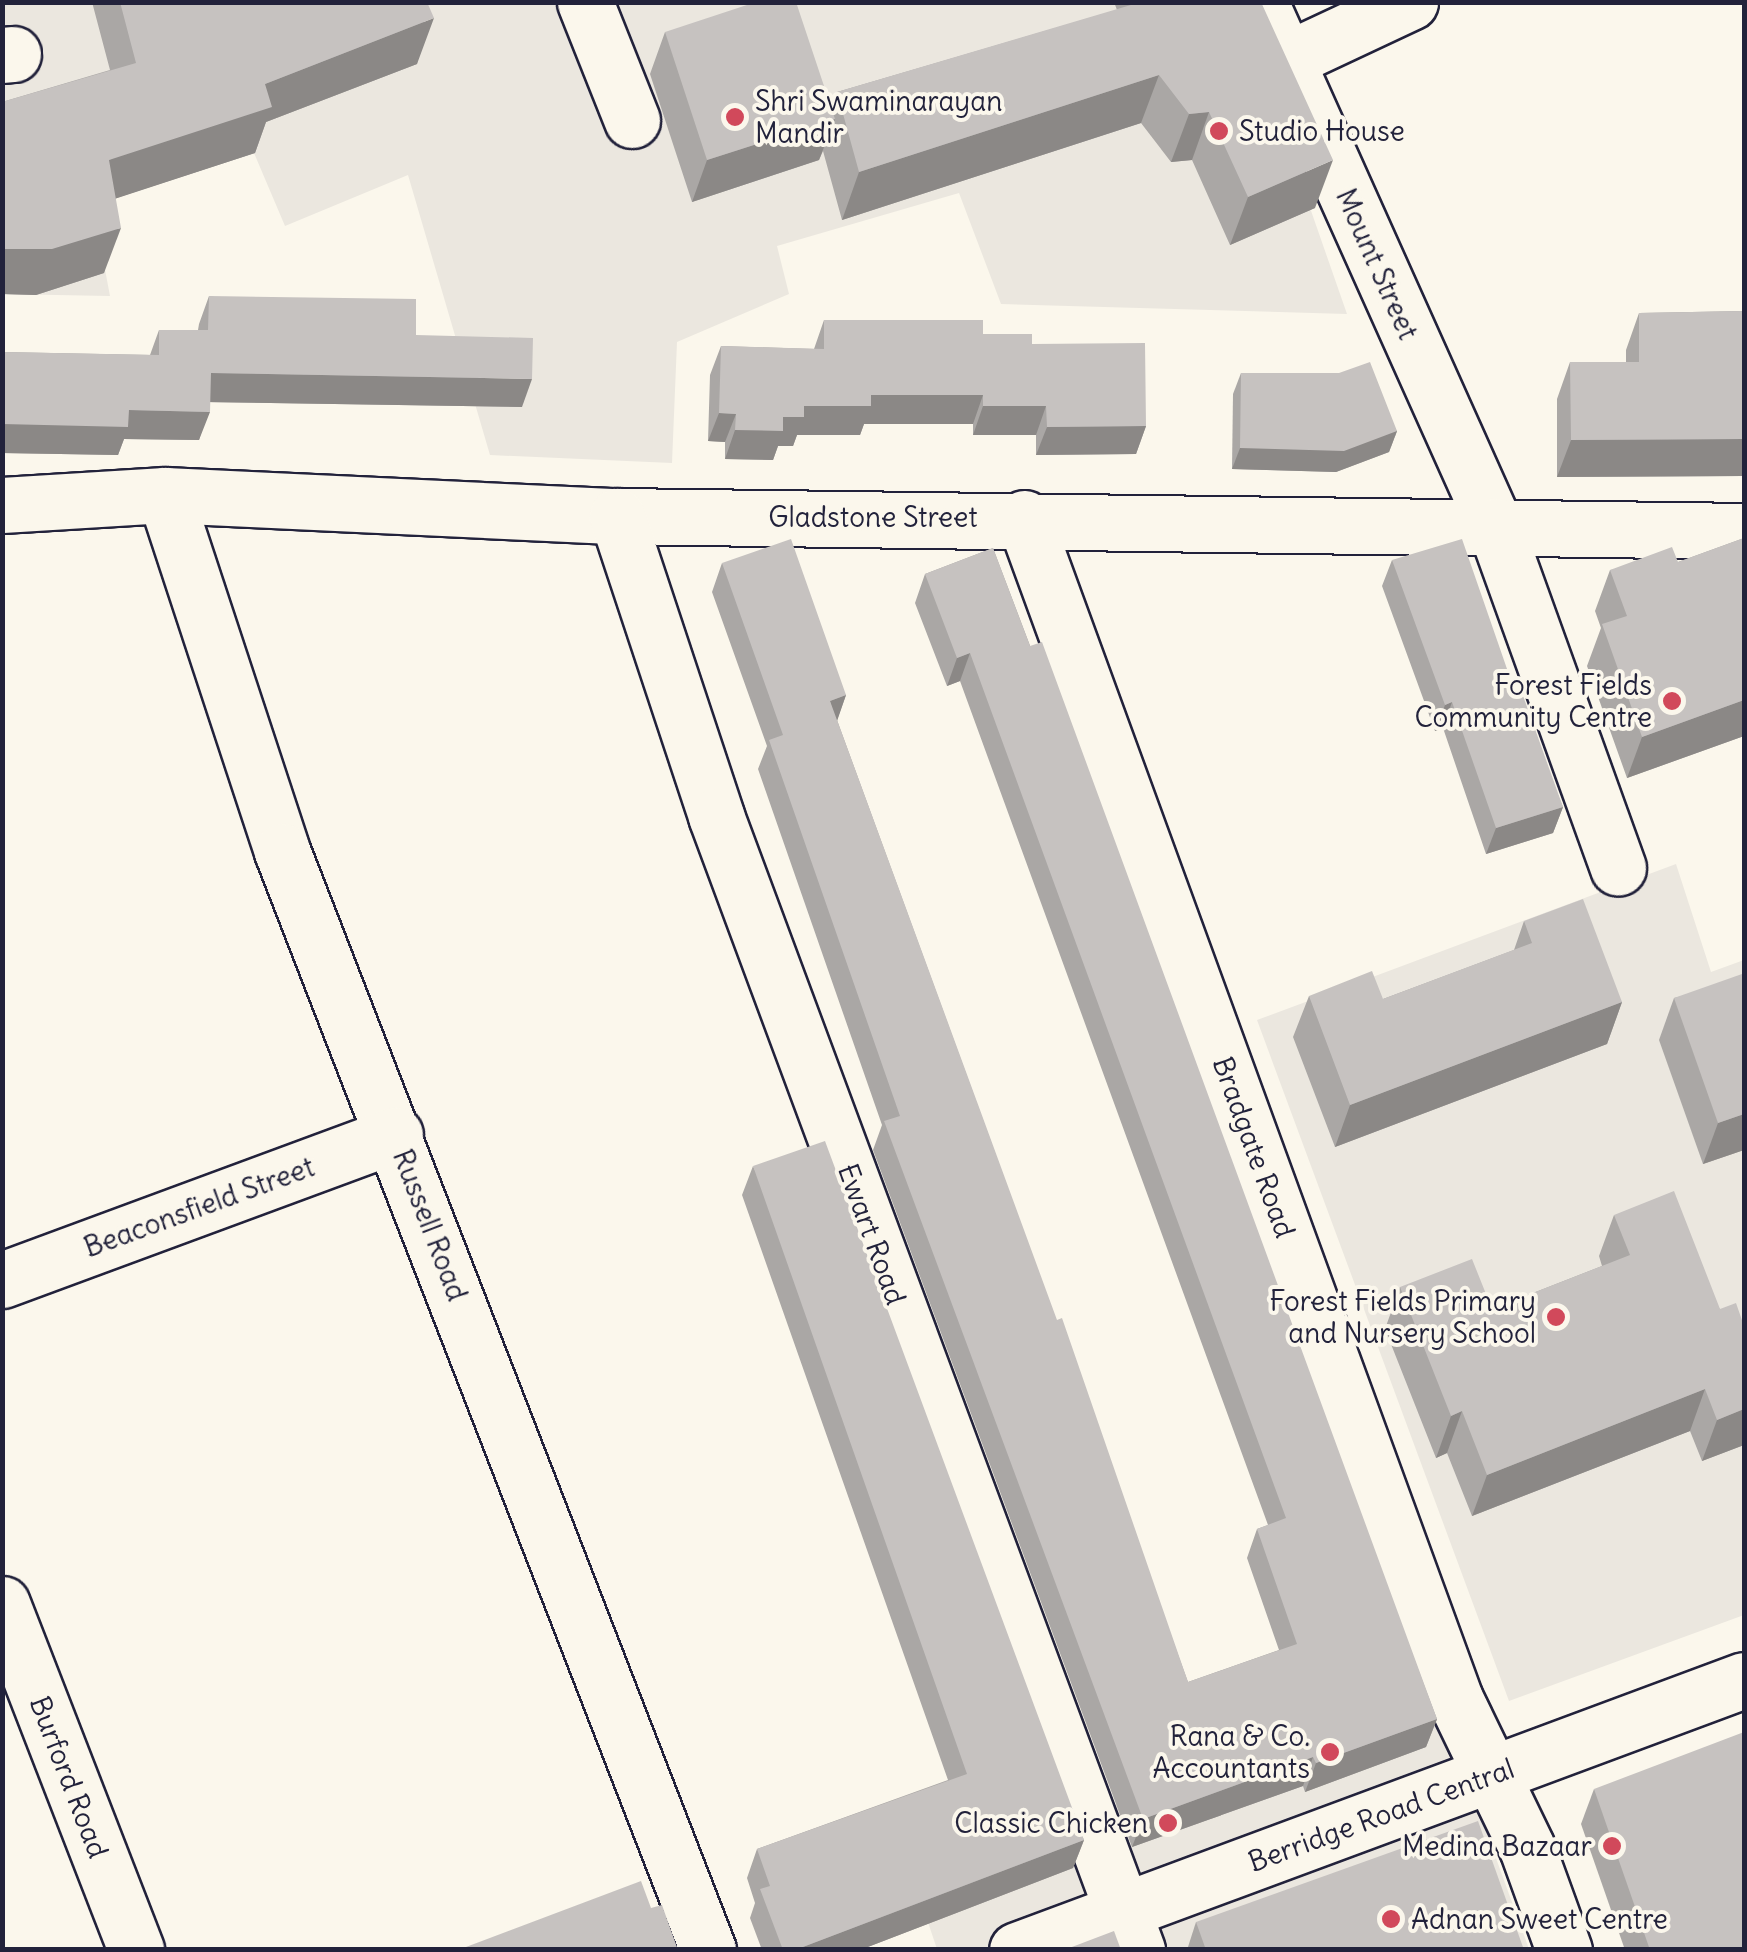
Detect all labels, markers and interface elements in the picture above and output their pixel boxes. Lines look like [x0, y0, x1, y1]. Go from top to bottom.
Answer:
place label: Shri Swaminarayan Mandir [755, 84, 1002, 150]
marker: Shri Swaminarayan Mandir [724, 106, 746, 128]
place label: Studio House [1239, 114, 1405, 148]
marker: Studio House [1208, 120, 1230, 142]
street label: Mount Street [1329, 183, 1425, 345]
street label: Gladstone Street [768, 500, 978, 534]
place label: Forest Fields Community Centre [1414, 668, 1652, 734]
marker: Forest Fields Community Centre [1661, 690, 1683, 712]
street label: Bradgate Road [1206, 1052, 1302, 1242]
street label: Russell Road [386, 1145, 474, 1305]
street label: Beaconsfield Street [79, 1150, 319, 1264]
street label: Ewart Road [831, 1159, 913, 1309]
place label: Forest Fields Primary and Nursery School [1269, 1284, 1536, 1350]
marker: Forest Fields Primary and Nursery School [1545, 1306, 1567, 1328]
street label: Burford Road [23, 1691, 115, 1863]
place label: Rana & Co. Accountants [1152, 1719, 1310, 1785]
marker: Rana & Co. Accountants [1319, 1741, 1341, 1763]
street label: Berridge Road Central [1244, 1751, 1518, 1879]
place label: Classic Chicken [954, 1806, 1148, 1840]
marker: Classic Chicken [1157, 1812, 1179, 1834]
place label: Medina Bazaar [1402, 1829, 1592, 1863]
marker: Medina Bazaar [1601, 1835, 1623, 1857]
place label: Adnan Sweet Centre [1411, 1902, 1668, 1936]
marker: Adnan Sweet Centre [1380, 1908, 1402, 1930]

